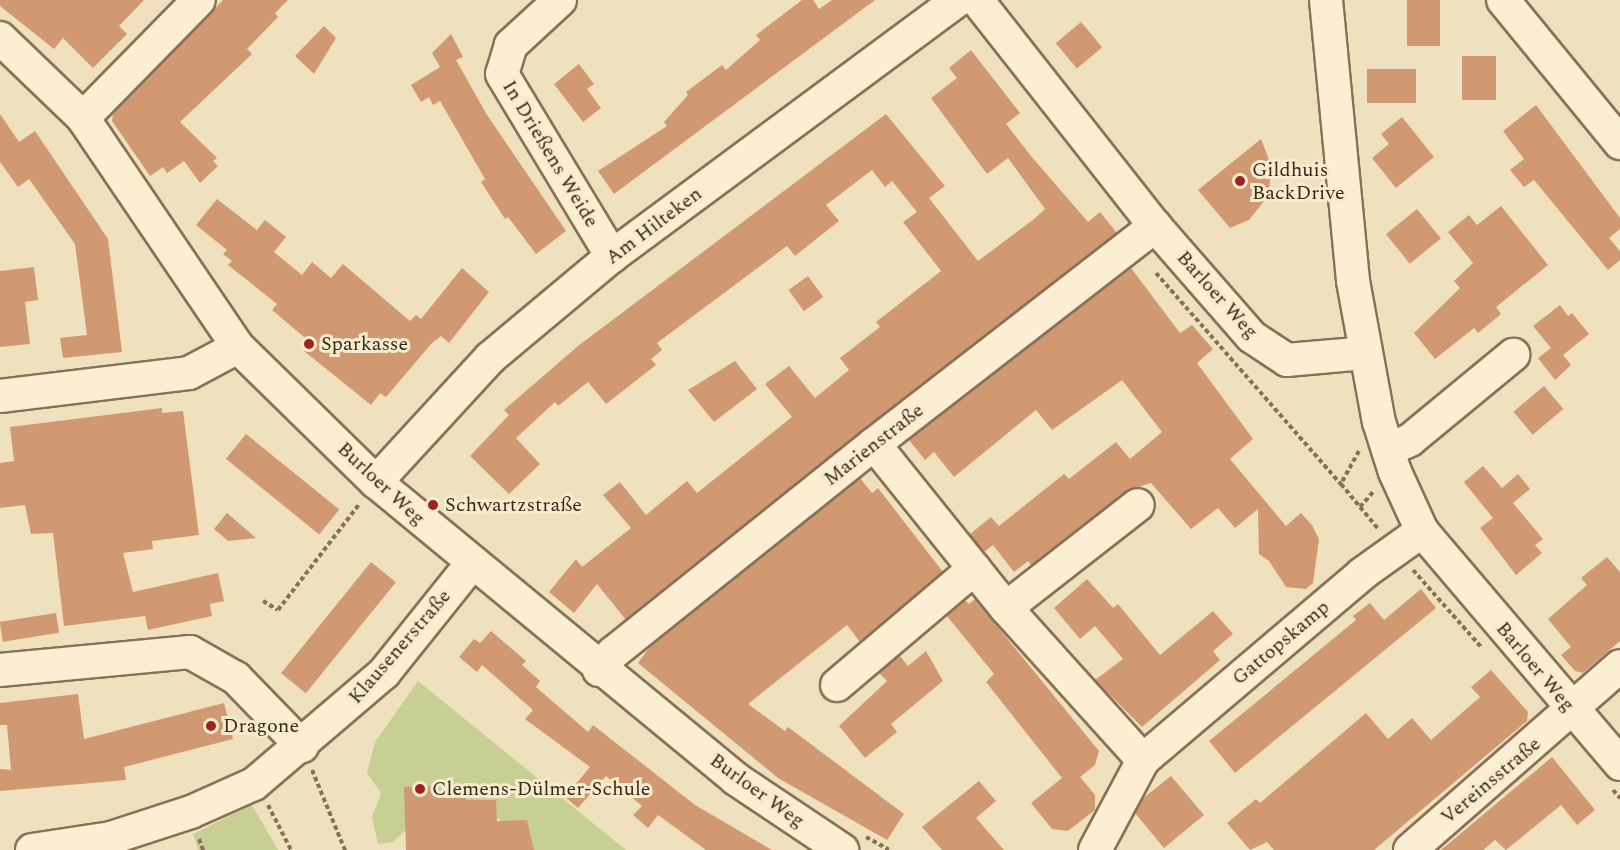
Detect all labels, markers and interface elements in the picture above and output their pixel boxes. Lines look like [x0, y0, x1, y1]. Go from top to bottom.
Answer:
street label: In Drießens Weide [497, 76, 603, 232]
place label: Gildhuis BackDrive [1252, 158, 1345, 205]
marker: Gildhuis BackDrive [1233, 174, 1247, 188]
street label: Am Hilteken [601, 182, 707, 270]
street label: Barloer Weg [1171, 246, 1263, 344]
place label: Sparkasse [321, 332, 408, 356]
marker: Sparkasse [302, 337, 316, 351]
street label: Marienstraße [819, 399, 929, 491]
street label: Burloer Weg [332, 437, 430, 531]
place label: Schwartzstraße [445, 493, 582, 517]
marker: Schwartzstraße [426, 498, 440, 512]
street label: Klausenerstraße [344, 585, 456, 709]
street label: Gattopskamp [1228, 595, 1334, 691]
street label: Barloer Weg [1490, 617, 1580, 717]
place label: Dragone [223, 714, 299, 738]
marker: Dragone [204, 719, 218, 733]
street label: Vereinsstraße [1436, 732, 1546, 830]
street label: Burloer Weg [705, 749, 809, 833]
place label: Clemens-Dülmer-Schule [432, 777, 650, 801]
marker: Clemens-Dülmer-Schule [413, 782, 427, 796]

